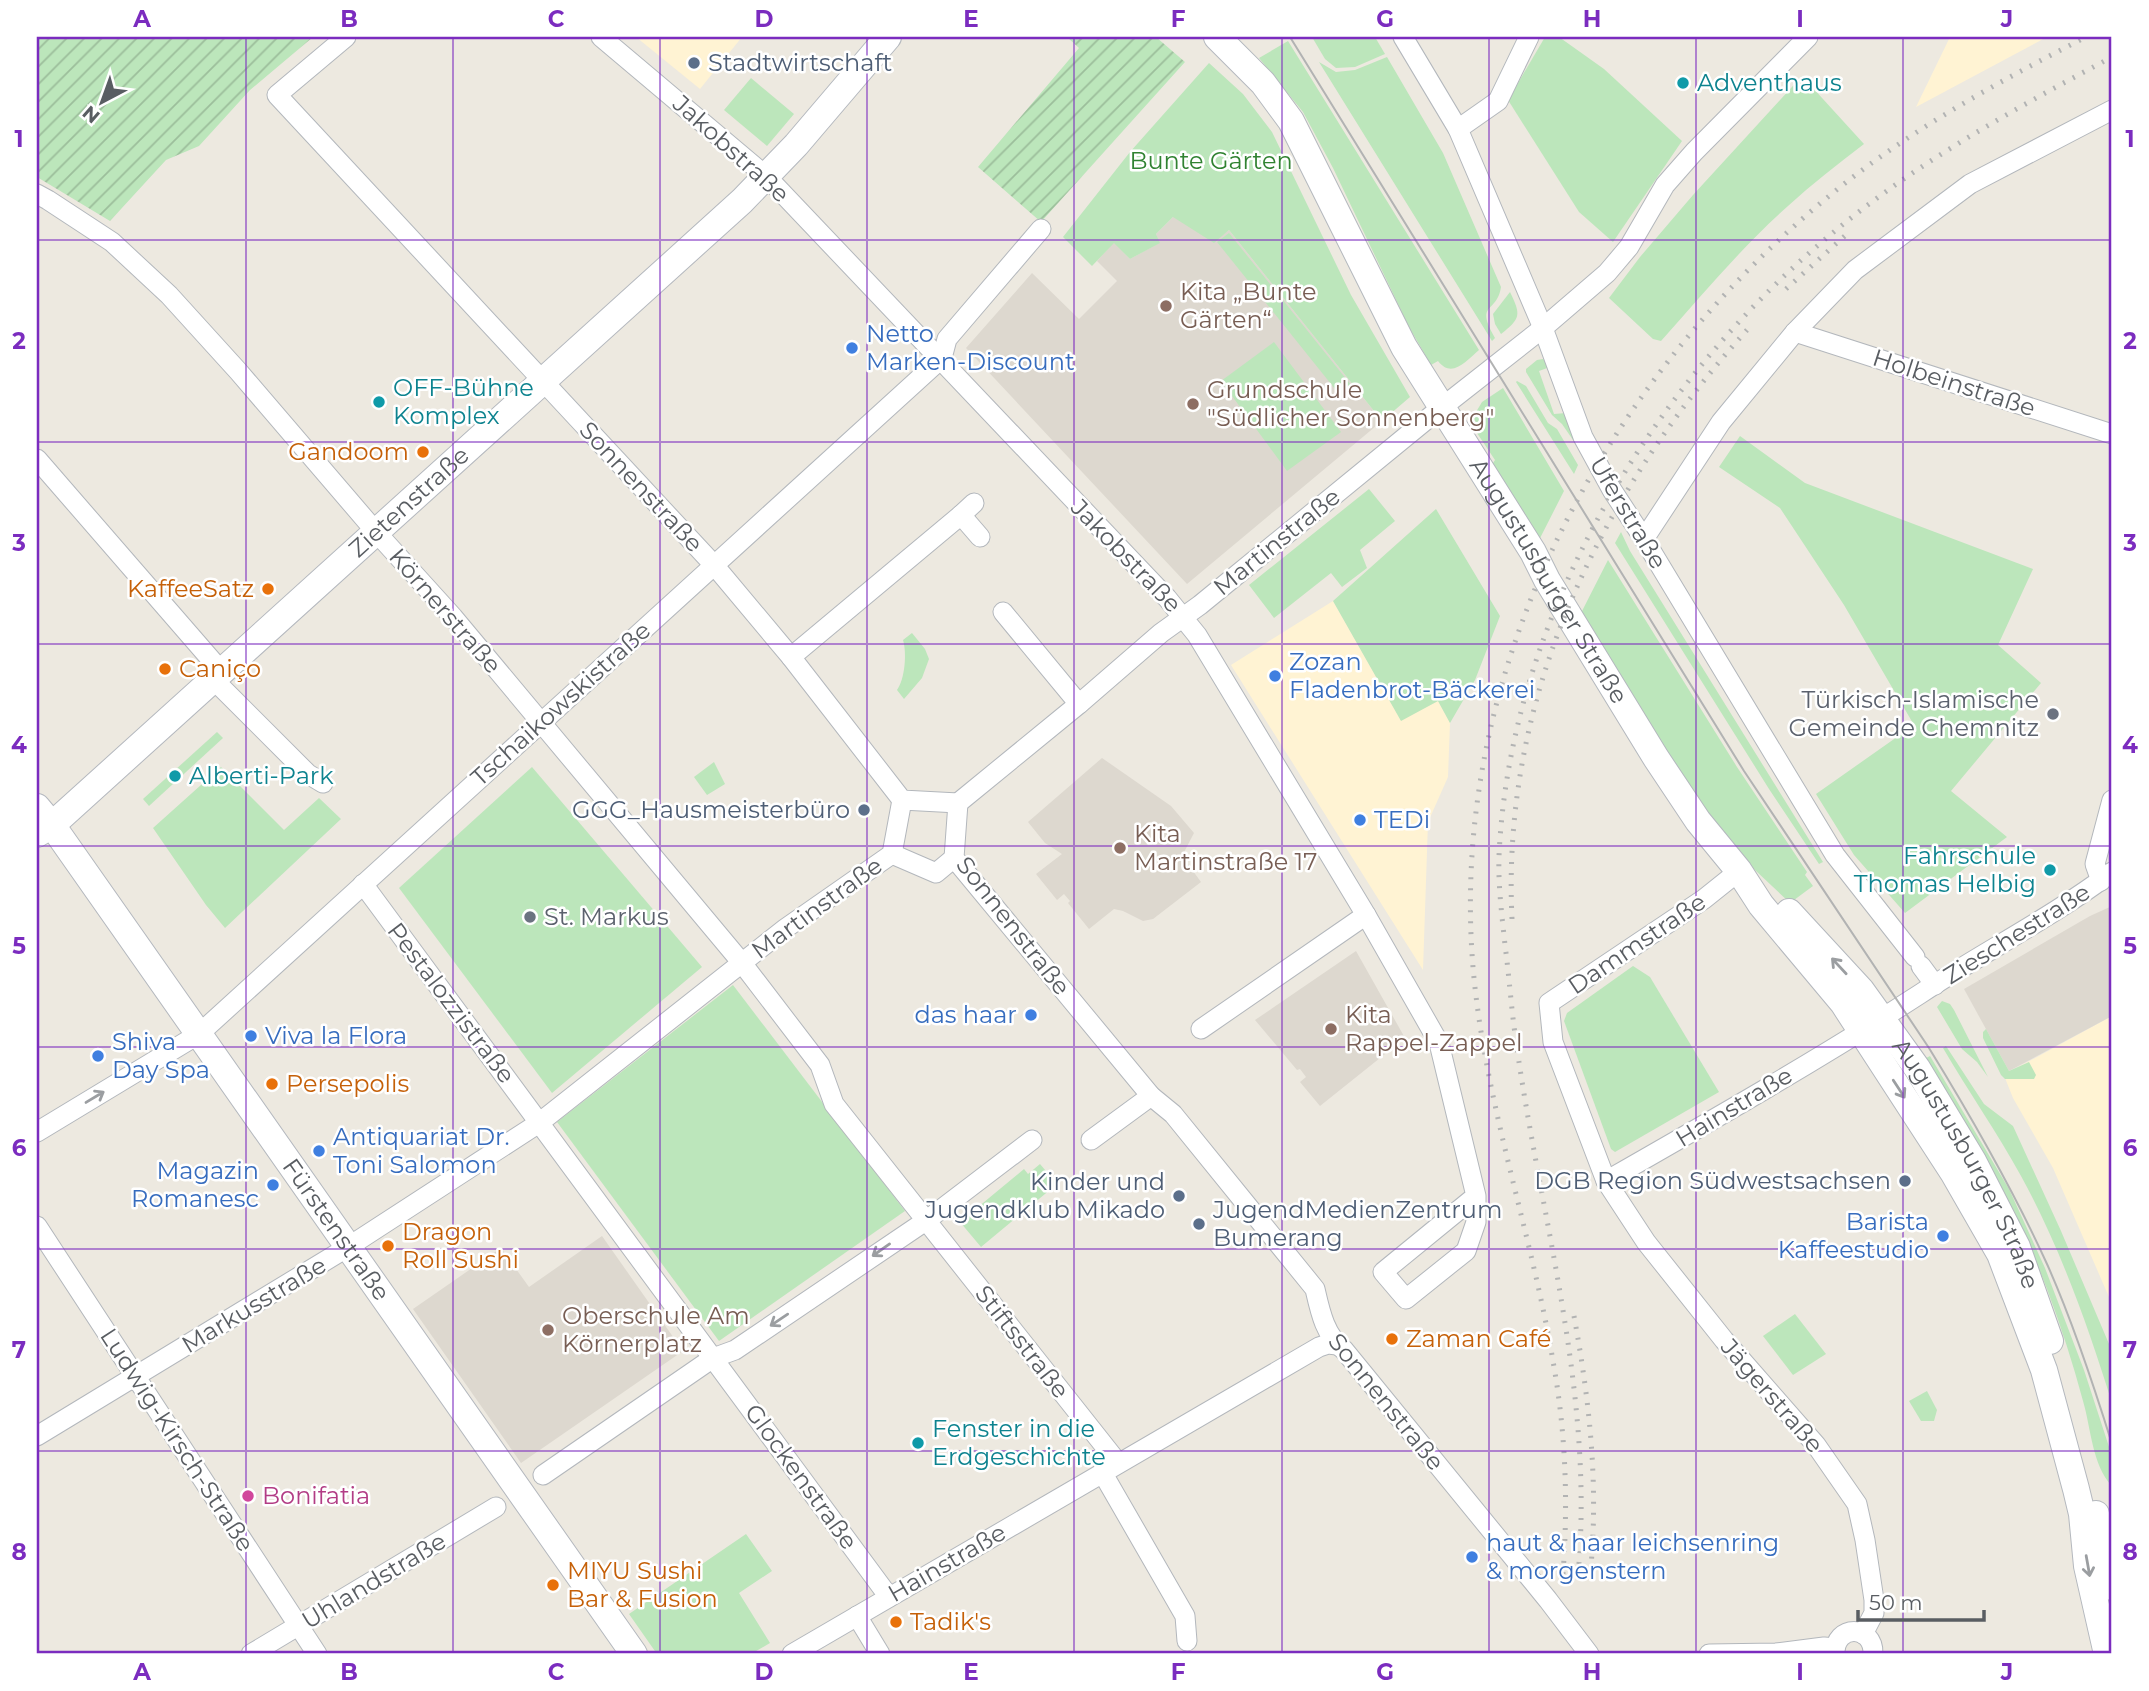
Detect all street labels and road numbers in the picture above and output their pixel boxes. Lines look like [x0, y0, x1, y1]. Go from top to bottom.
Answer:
street label: Jakobstraße [667, 88, 795, 208]
street label: Holbeinstraße [1869, 343, 2039, 422]
street label: Sonnenstraße [574, 415, 709, 558]
street label: Zietenstraße [343, 440, 475, 563]
street label: Uferstraße [1584, 451, 1673, 574]
street label: Augustusburger Straße [1464, 453, 1634, 709]
street label: Martinstraße [1208, 482, 1346, 601]
street label: Jakobstraße [1064, 492, 1188, 618]
street label: Körnerstraße [383, 542, 508, 679]
street label: Tschaikowskistraße [465, 615, 656, 792]
street label: Martinstraße [746, 851, 888, 965]
street label: Sonnenstraße [950, 851, 1076, 1001]
street label: Zieschestraße [1938, 877, 2095, 990]
street label: Dammstraße [1562, 887, 1711, 1000]
street label: Pestalozzistraße [382, 917, 521, 1089]
street label: Augustusburger Straße [1886, 1032, 2046, 1293]
street label: Hainstraße [1670, 1060, 1797, 1153]
street label: Fürstenstraße [277, 1153, 396, 1306]
street label: Markusstraße [176, 1250, 331, 1359]
street label: Stiftsstraße [969, 1279, 1075, 1404]
street label: Ludwig-Kirsch-Straße [94, 1323, 261, 1557]
street label: Sonnenstraße [1322, 1327, 1450, 1476]
street label: Jägerstraße [1714, 1332, 1830, 1459]
street label: Glockenstraße [739, 1398, 864, 1555]
street label: Hainstraße [883, 1517, 1011, 1608]
street label: Uhlandstraße [296, 1526, 451, 1635]

